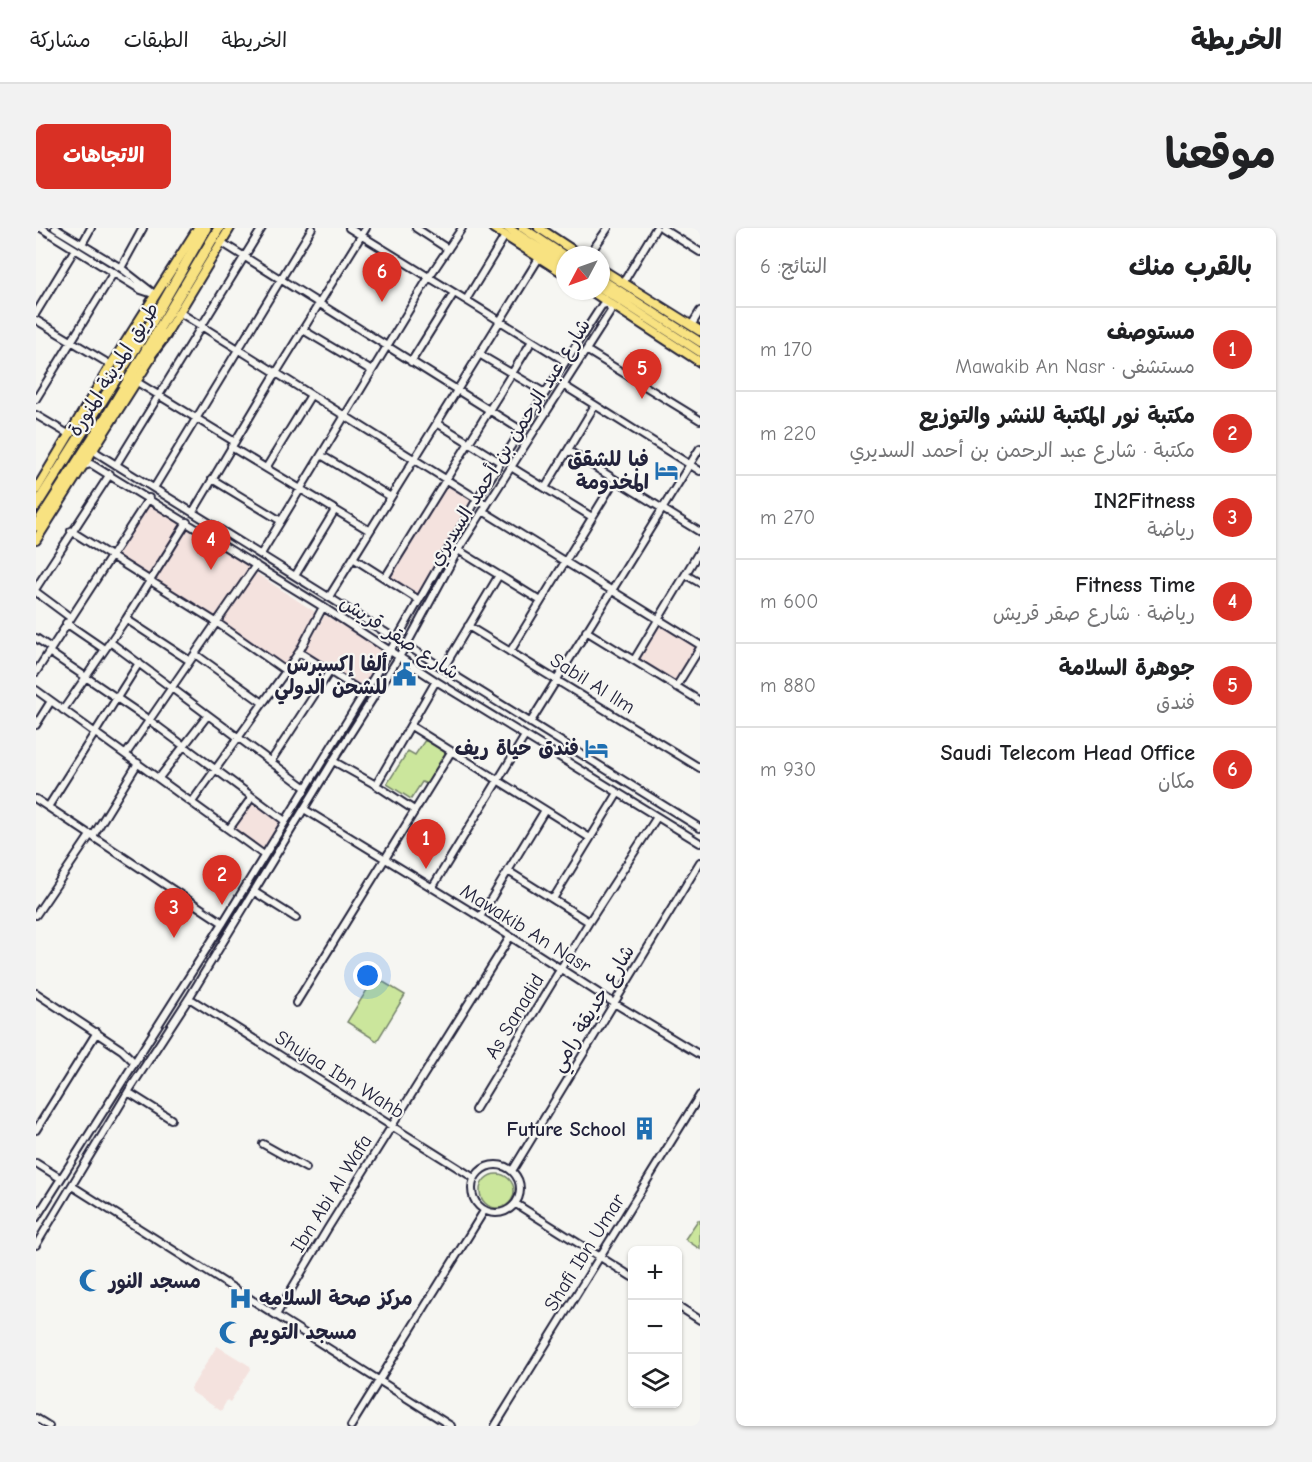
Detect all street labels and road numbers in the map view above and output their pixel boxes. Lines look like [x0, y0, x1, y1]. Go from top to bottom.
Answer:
street label: طريق المدينة المنورة [63, 298, 165, 441]
street label: شارع عبد الرحمن بن أحمد السديري [424, 314, 598, 572]
street label: شارع صقر قريش [335, 590, 464, 686]
street label: Sabil Al llm [546, 648, 639, 719]
street label: Mawakib An Nasr [456, 879, 595, 978]
street label: شارع حديقة رامي [546, 941, 644, 1079]
street label: As Sanadid [480, 970, 549, 1063]
street label: Shujaa Ibn Wahb [271, 1025, 409, 1123]
street label: Ibn Abi Al Wafa [286, 1130, 377, 1256]
street label: Shafi Ibn Umar [539, 1189, 630, 1315]

